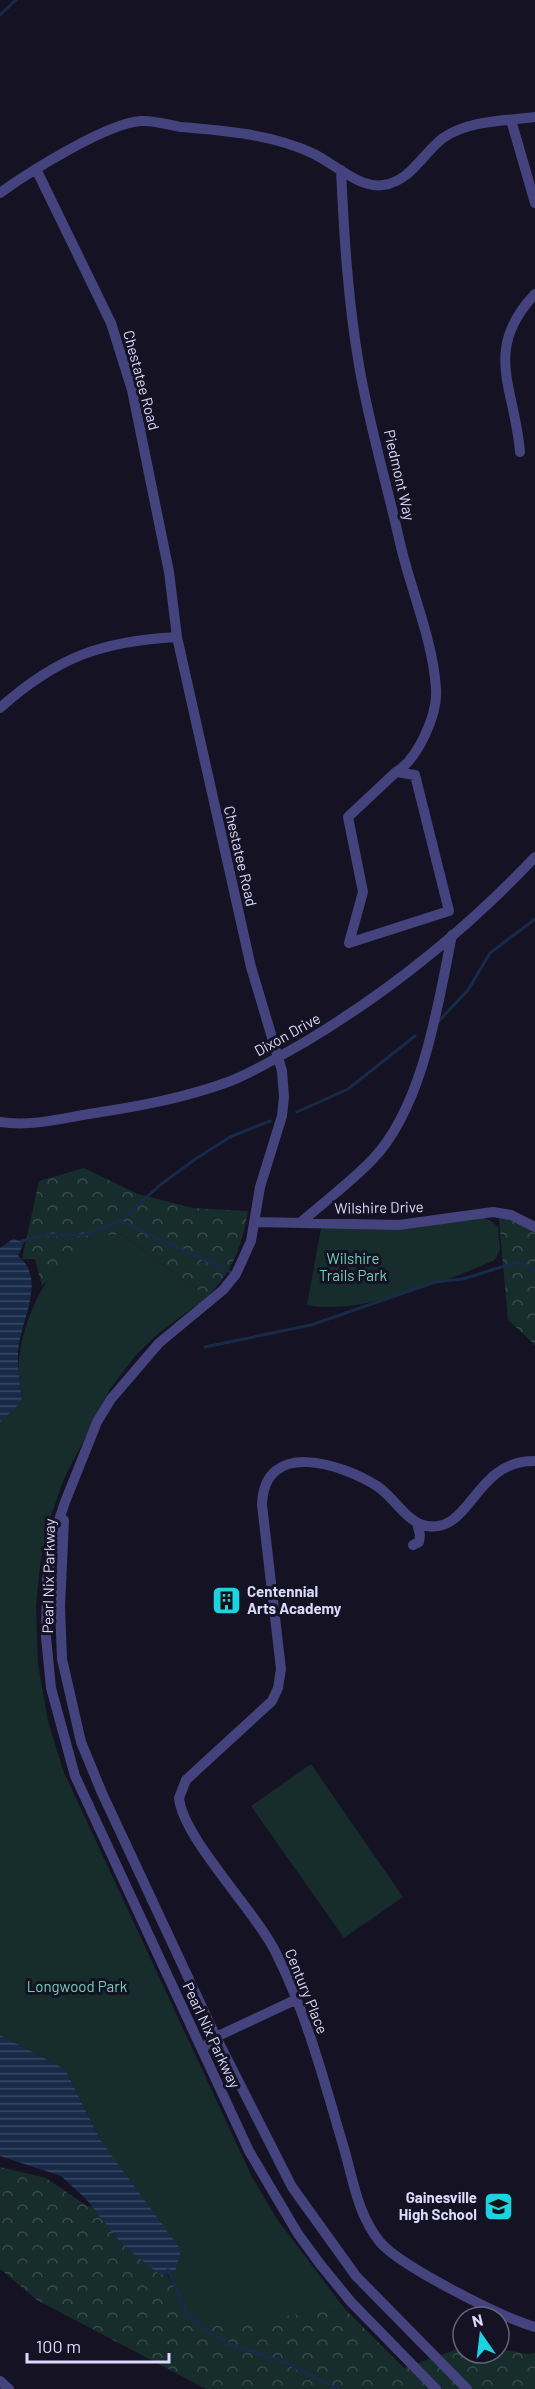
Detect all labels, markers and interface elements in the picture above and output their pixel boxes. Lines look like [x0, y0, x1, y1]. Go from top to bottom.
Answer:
street label: Chestatee Road [120, 328, 164, 432]
street label: Piedmont Way [381, 428, 419, 522]
street label: Chestatee Road [221, 804, 261, 908]
street label: Dixon Drive [251, 1009, 323, 1059]
street label: Wilshire Drive [334, 1197, 424, 1217]
park label: Wilshire Trails Park [319, 1249, 387, 1284]
street label: Pearl Nix Parkway [38, 1518, 58, 1634]
place label: Centennial Arts Academy [247, 1582, 342, 1617]
building icon: Centennial Arts Academy [210, 1584, 242, 1616]
street label: Century Place [282, 1946, 332, 2036]
park label: Longwood Park [27, 1977, 128, 1995]
street label: Pearl Nix Parkway [180, 1979, 244, 2091]
place label: Gainesville High School [399, 2188, 477, 2223]
school or university icon: Gainesville High School [482, 2190, 514, 2222]
north arrow [451, 2305, 511, 2365]
text: N [470, 2309, 485, 2330]
scale bar [27, 2326, 170, 2364]
text: 100 m [36, 2335, 81, 2357]

